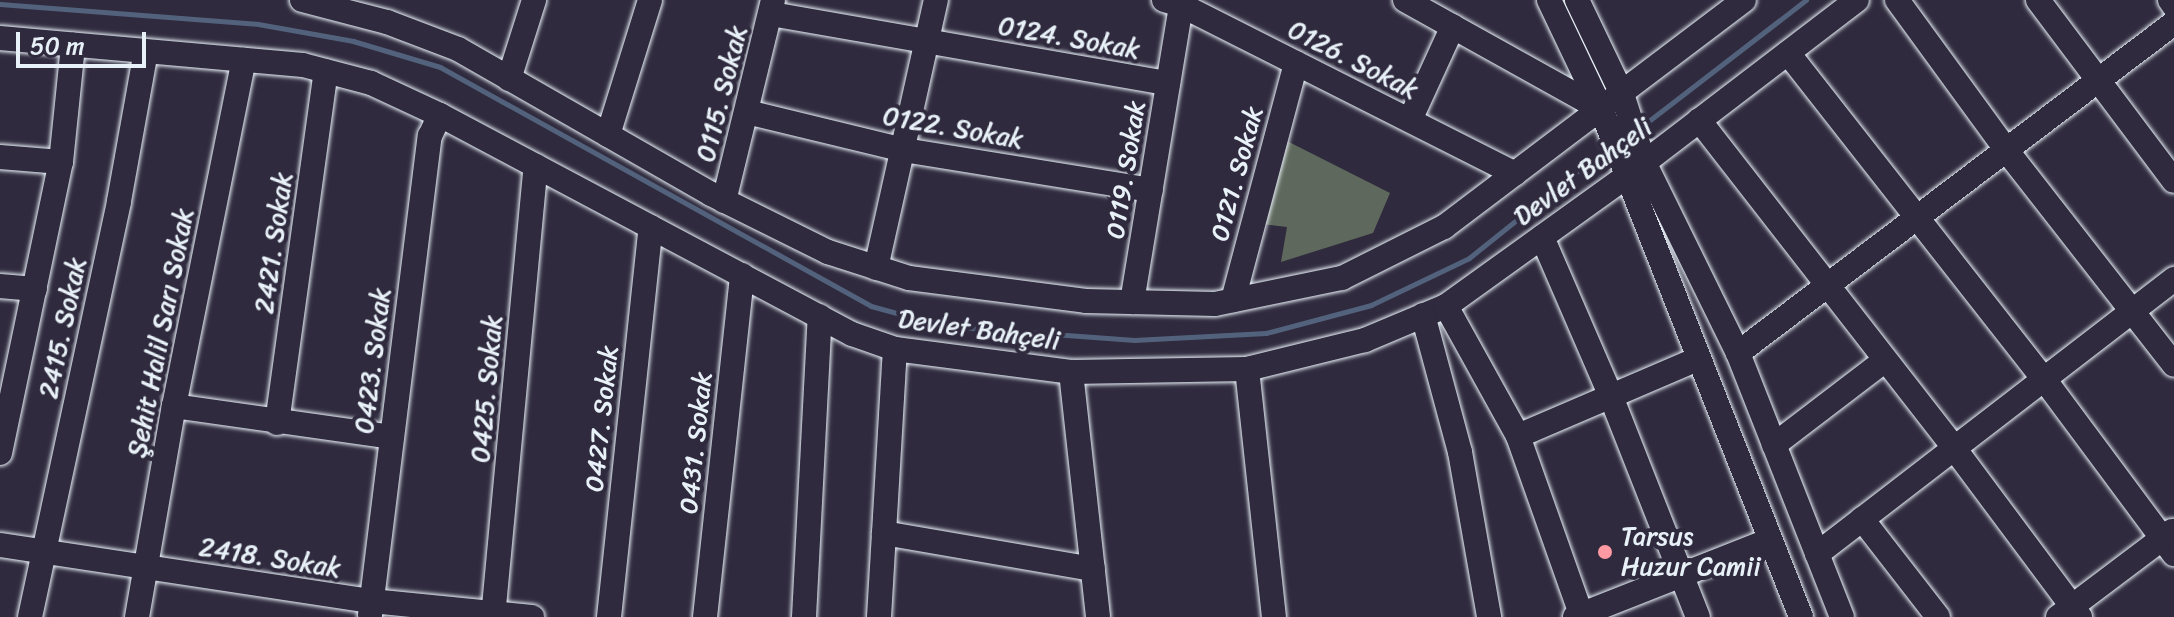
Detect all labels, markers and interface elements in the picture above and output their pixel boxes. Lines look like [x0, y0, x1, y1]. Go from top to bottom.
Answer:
street label: 0124. Sokak [996, 10, 1142, 66]
street label: 0126. Sokak [1283, 14, 1423, 106]
scale bar [20, 16, 150, 66]
street label: 0115. Sokak [690, 23, 754, 165]
text: 50 m [30, 25, 85, 67]
street label: 0119. Sokak [1100, 99, 1152, 241]
street label: 0122. Sokak [880, 100, 1026, 156]
street label: 0121. Sokak [1204, 103, 1270, 245]
street label: Devlet Bahçeli [1508, 111, 1658, 233]
street label: 2421. Sokak [249, 170, 299, 316]
street label: Şehit Halil Sarı Sokak [122, 206, 200, 460]
street label: 2415. Sokak [33, 255, 93, 401]
street label: 0423. Sokak [349, 286, 397, 436]
street label: Devlet Bahçeli [896, 303, 1062, 357]
street label: 0425. Sokak [465, 314, 509, 464]
street label: 0427. Sokak [579, 344, 625, 494]
street label: 0431. Sokak [673, 370, 719, 516]
place label: Tarsus Huzur Camii [1621, 521, 1761, 582]
street label: 2418. Sokak [197, 531, 343, 585]
marker: Tarsus Huzur Camii [1596, 543, 1614, 561]

